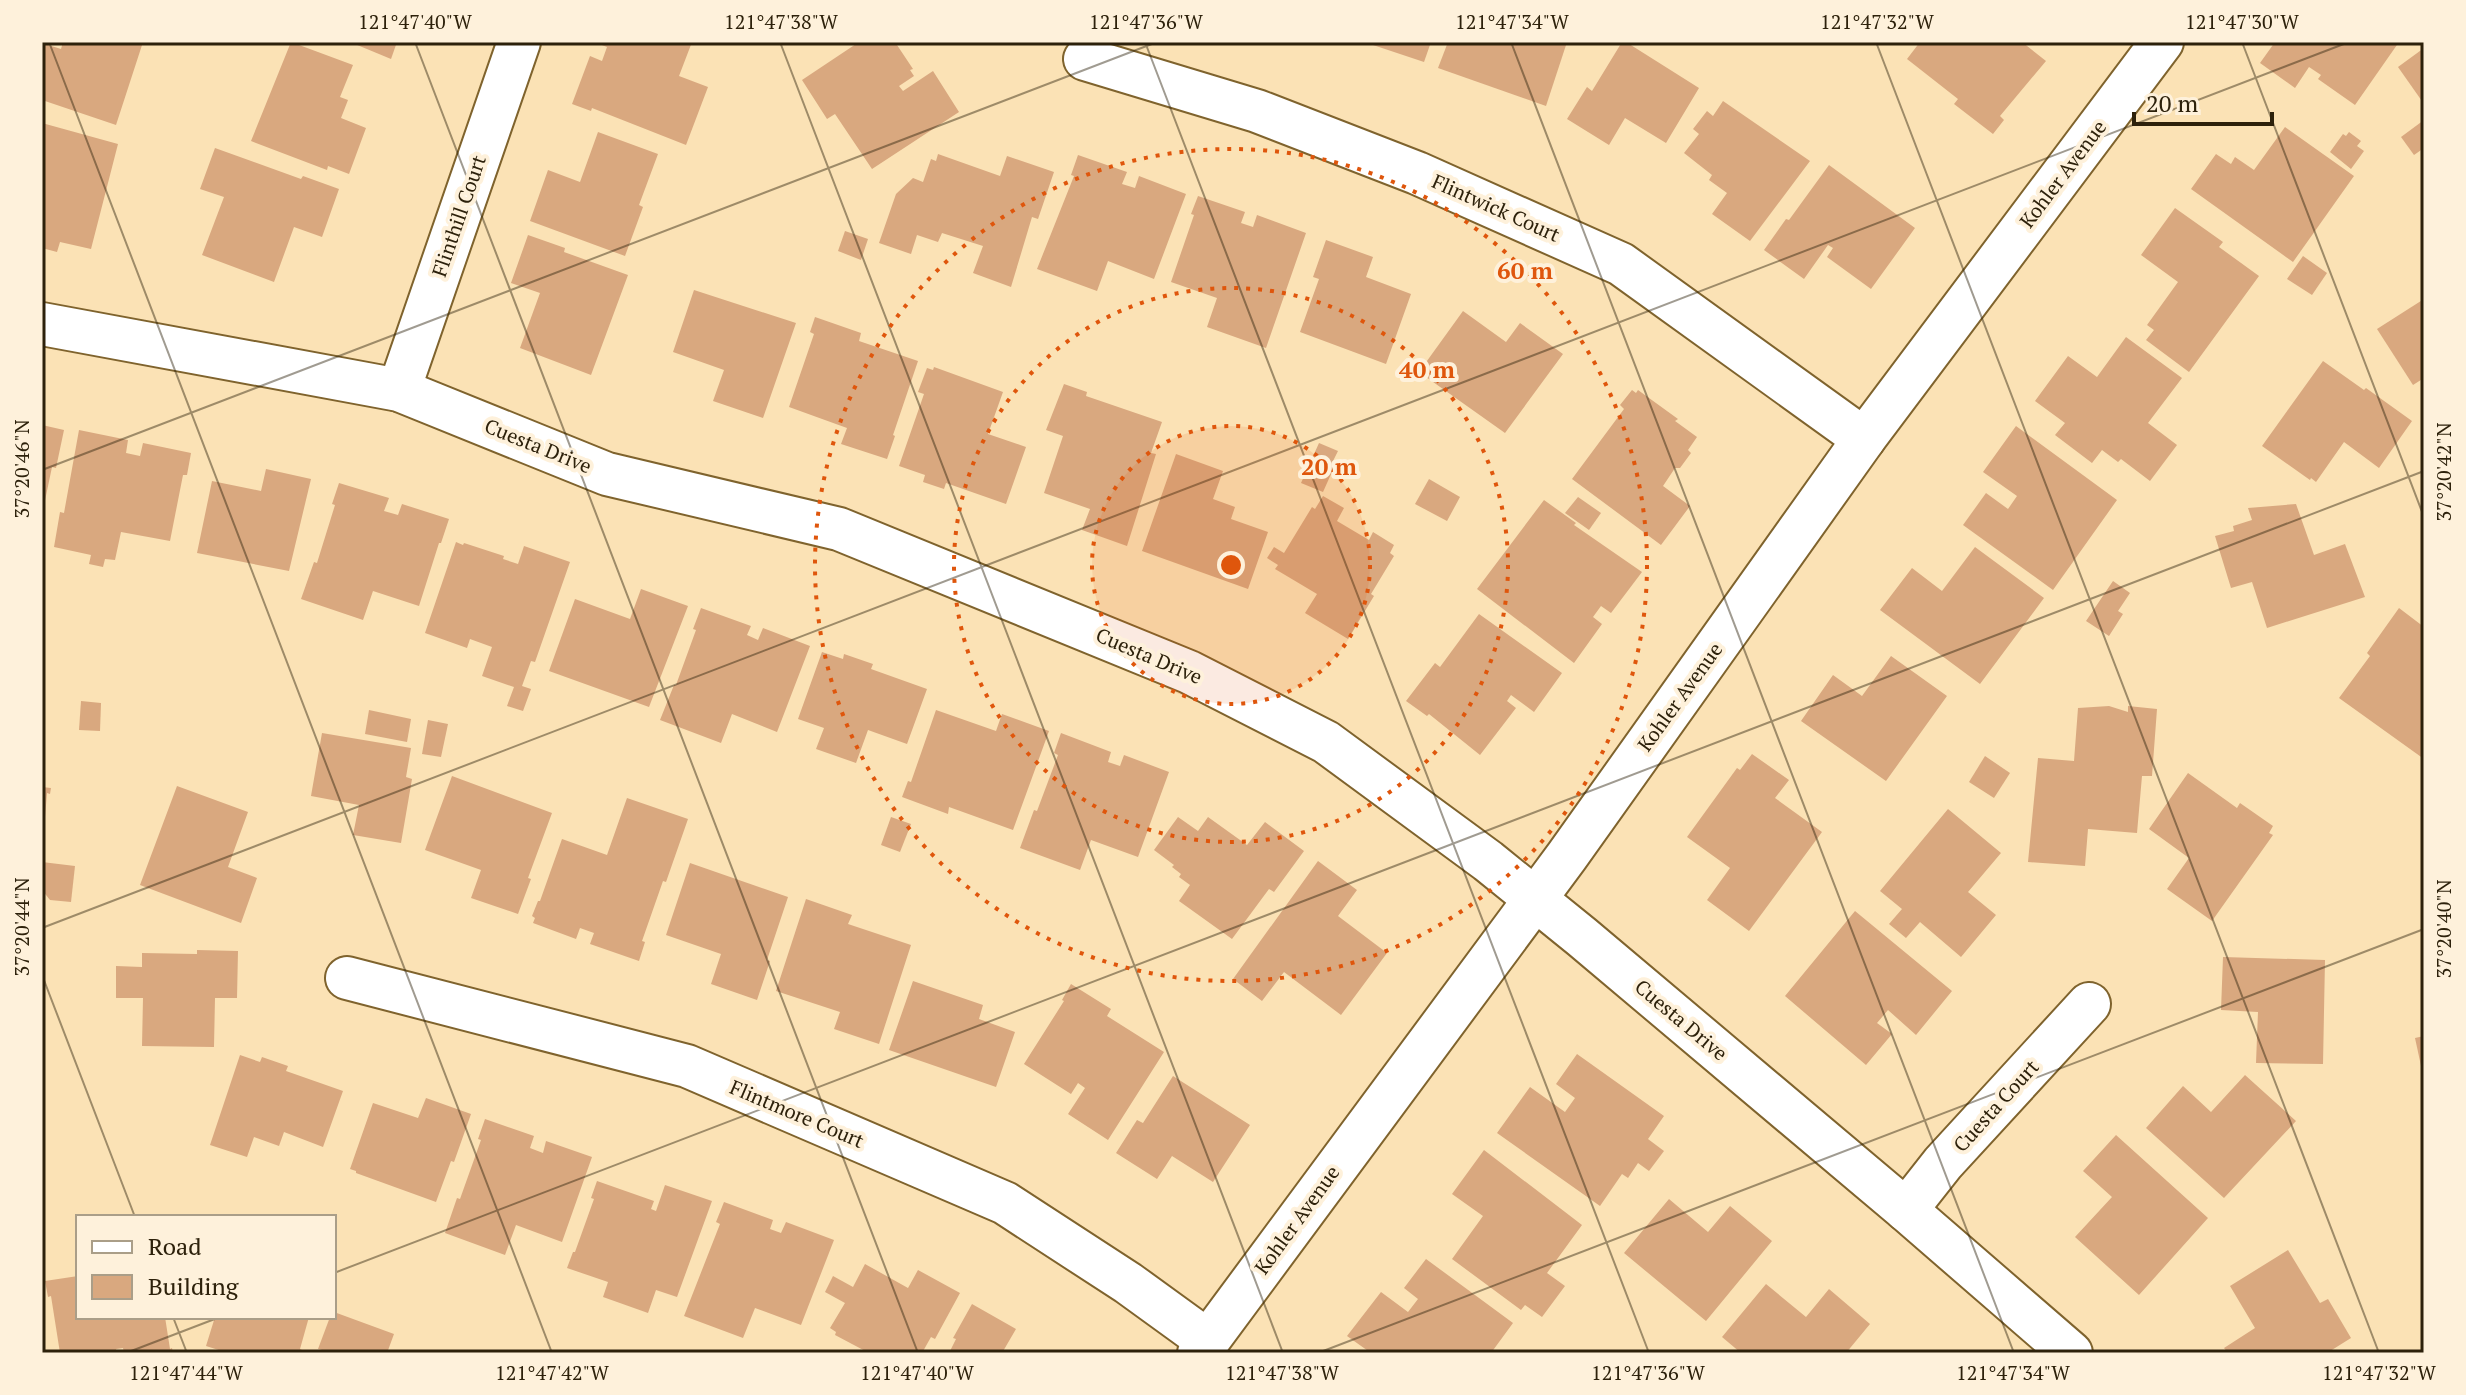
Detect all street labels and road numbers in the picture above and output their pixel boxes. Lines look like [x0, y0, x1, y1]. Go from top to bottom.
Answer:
street label: Kohler Avenue [2013, 114, 2112, 233]
street label: Flinthill Court [425, 151, 492, 280]
street label: Flintwick Court [1428, 167, 1565, 248]
street label: Cuesta Drive [481, 412, 596, 479]
street label: Cuesta Drive [1092, 621, 1207, 690]
street label: Kohler Avenue [1631, 637, 1728, 757]
street label: Cuesta Drive [1629, 973, 1733, 1066]
street label: Cuesta Court [1947, 1053, 2045, 1158]
street label: Flintmore Court [726, 1073, 869, 1154]
street label: Kohler Avenue [1248, 1160, 1345, 1280]

